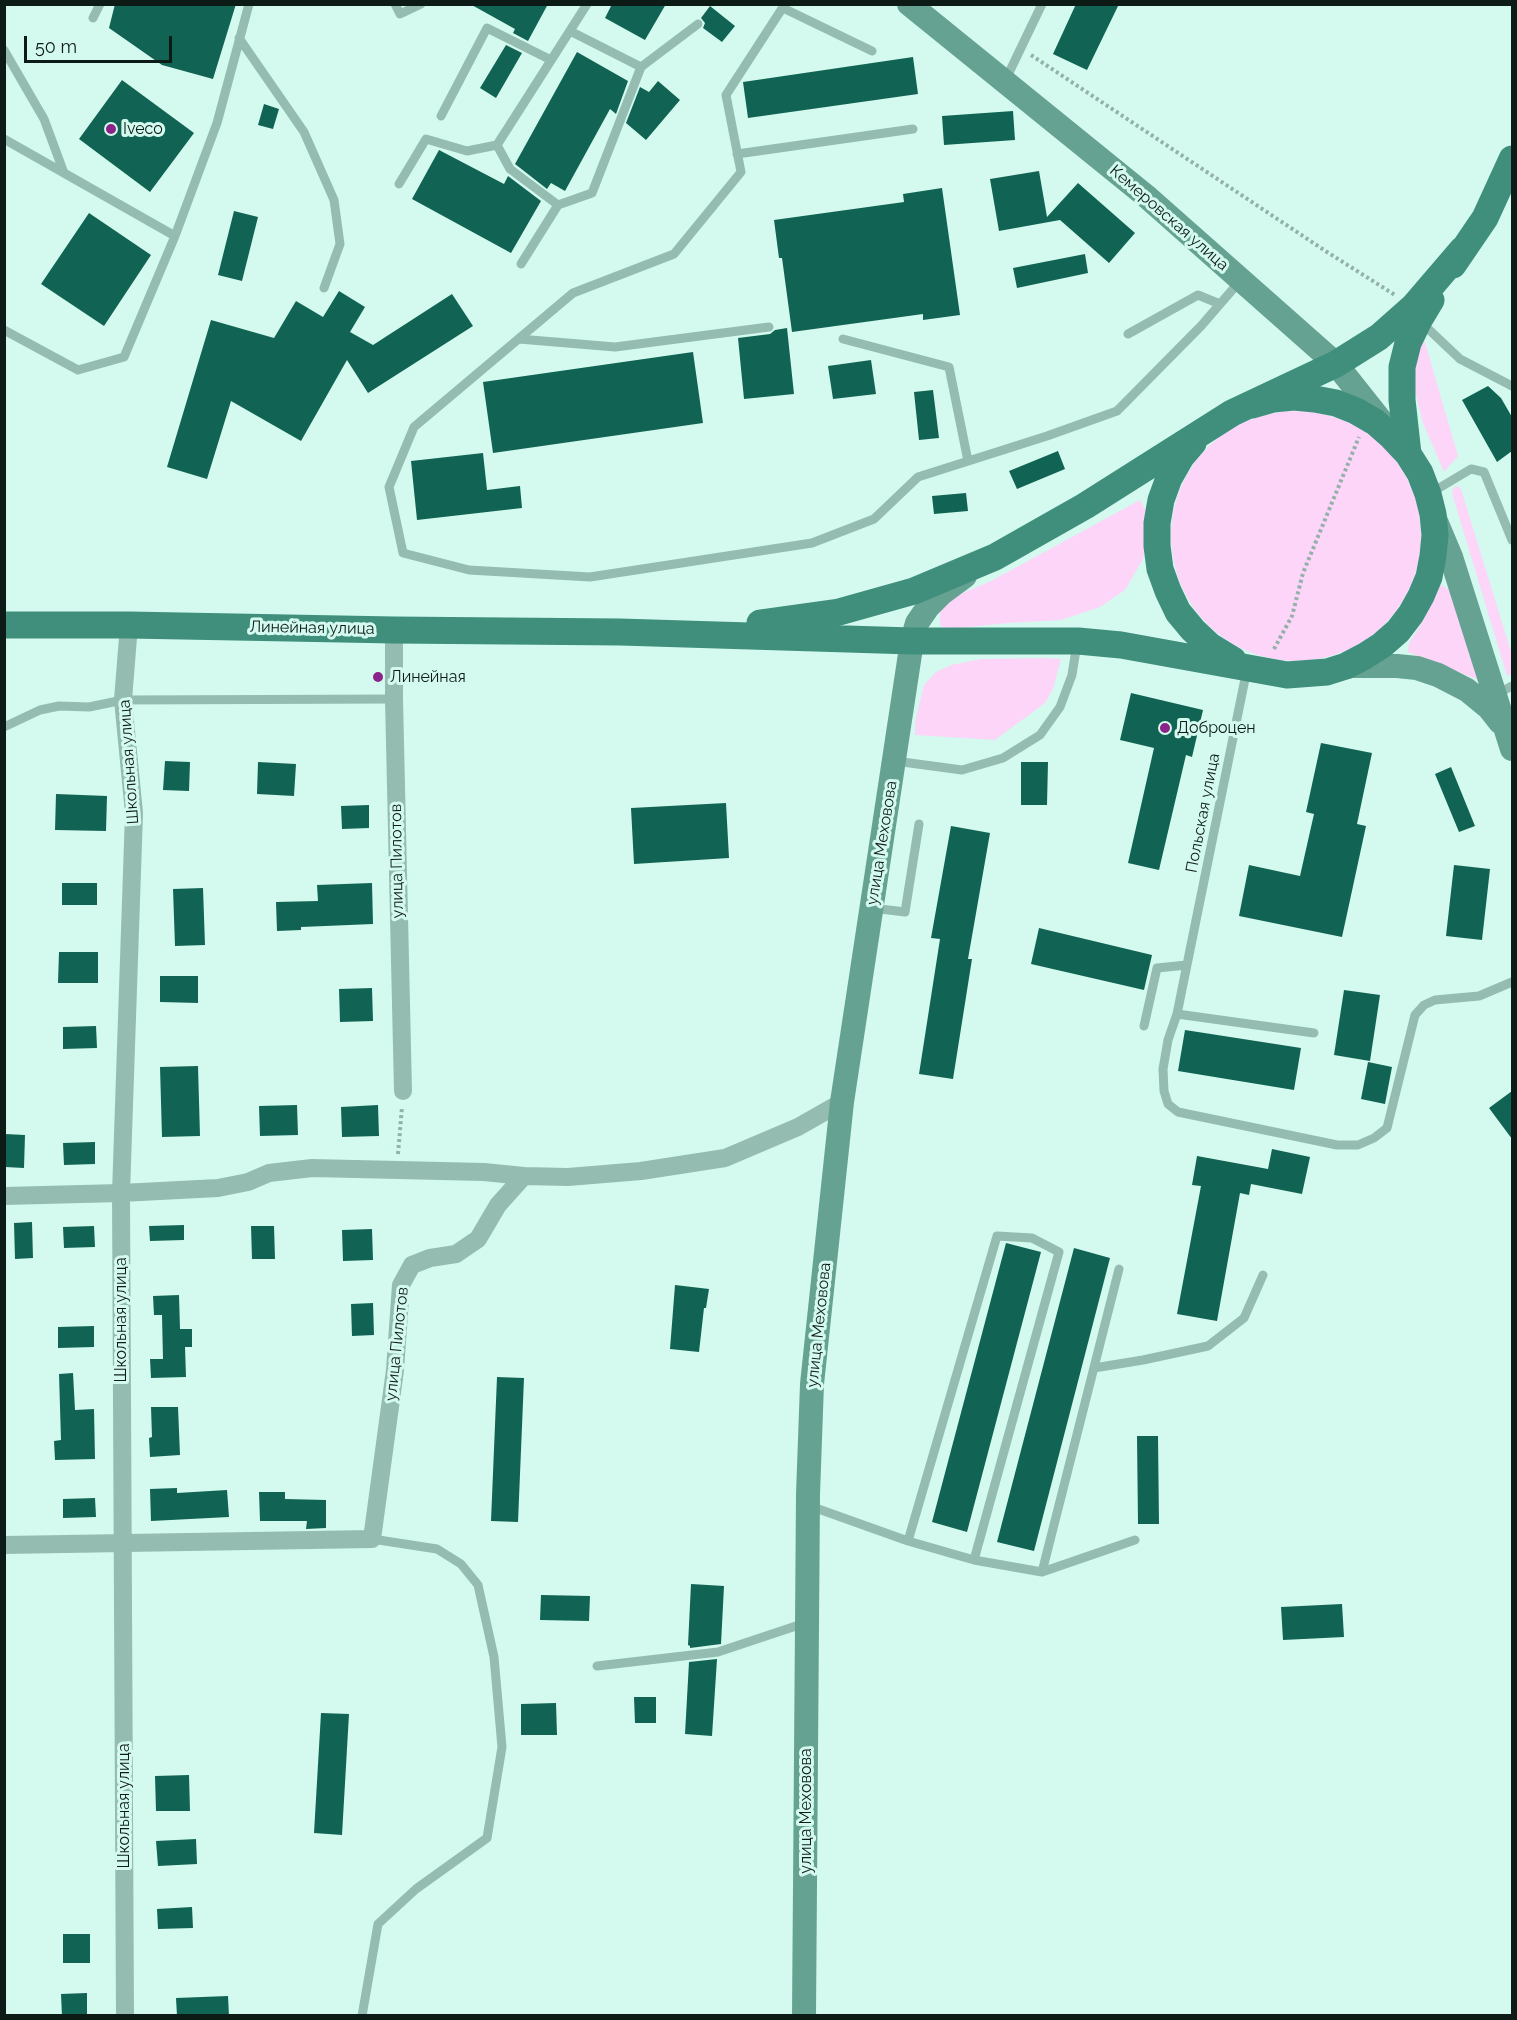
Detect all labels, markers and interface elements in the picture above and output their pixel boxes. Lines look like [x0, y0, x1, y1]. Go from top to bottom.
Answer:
scale bar [27, 24, 176, 62]
text: 50 m [35, 36, 77, 57]
place label: Iveco [123, 119, 163, 139]
marker: Iveco [104, 122, 118, 136]
street label: Кемеровская улица [1106, 161, 1232, 275]
street label: Линейная улица [249, 617, 375, 639]
place label: Линейная [390, 667, 466, 687]
marker: Линейная [371, 670, 385, 684]
street label: Школьная улица [115, 699, 143, 825]
place label: Доброцен [1177, 718, 1256, 738]
marker: Доброцен [1158, 721, 1172, 735]
street label: Польская улица [1182, 752, 1224, 874]
street label: улица Меховова [863, 779, 901, 907]
street label: улица Пилотов [386, 804, 408, 918]
street label: Школьная улица [111, 1257, 131, 1383]
street label: улица Меховова [803, 1262, 835, 1388]
street label: улица Пилотов [381, 1286, 413, 1402]
street label: Школьная улица [114, 1743, 134, 1869]
street label: улица Меховова [796, 1748, 816, 1874]

